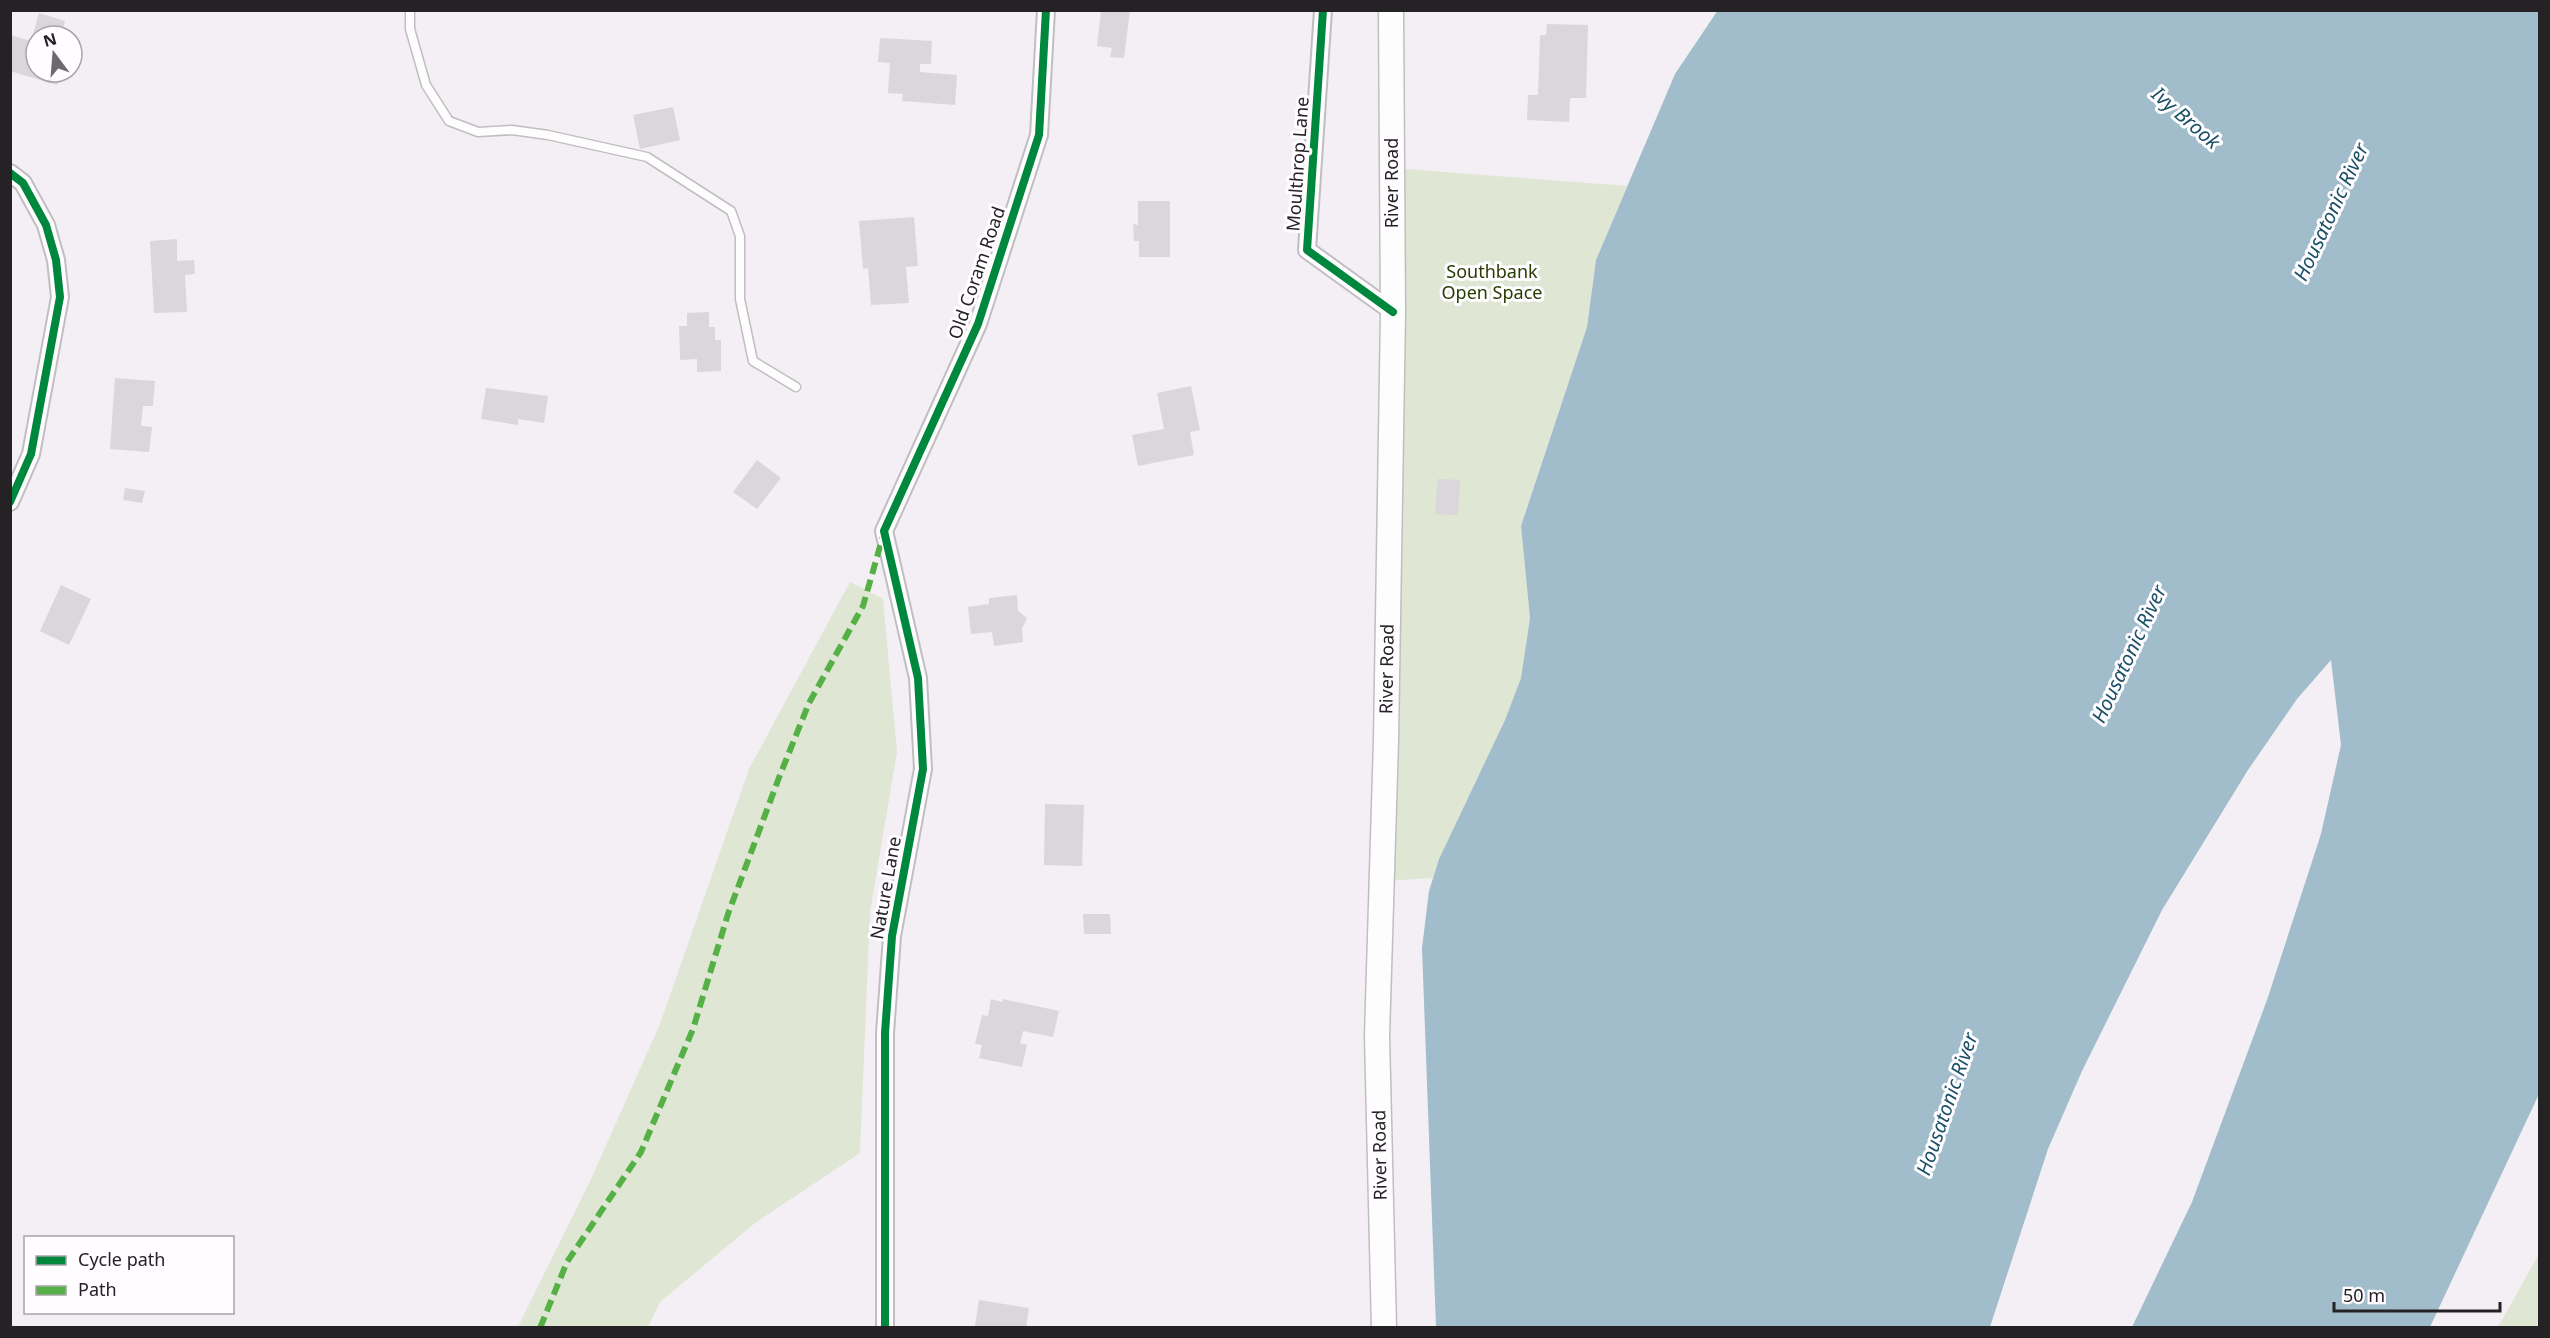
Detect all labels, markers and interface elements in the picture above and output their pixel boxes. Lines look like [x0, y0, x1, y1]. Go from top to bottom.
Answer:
north arrow [24, 24, 84, 84]
text: N [41, 27, 59, 52]
water label: Ivy Brook [2146, 80, 2227, 156]
street label: Moulthrop Lane [1280, 96, 1314, 232]
street label: River Road [1379, 138, 1403, 228]
water label: Housatonic River [2287, 138, 2375, 285]
street label: Old Coram Road [942, 203, 1010, 342]
park label: Southbank Open Space [1442, 259, 1542, 304]
water label: Housatonic River [2085, 580, 2173, 727]
street label: River Road [1373, 624, 1399, 714]
street label: Nature Lane [864, 834, 906, 941]
water label: Housatonic River [1909, 1028, 1984, 1179]
street label: River Road [1366, 1110, 1392, 1200]
legend [24, 1236, 234, 1314]
text: Cycle path [78, 1247, 165, 1271]
scale bar [2334, 1275, 2500, 1313]
text: Path [78, 1277, 117, 1301]
text: 50 m [2343, 1283, 2385, 1307]

